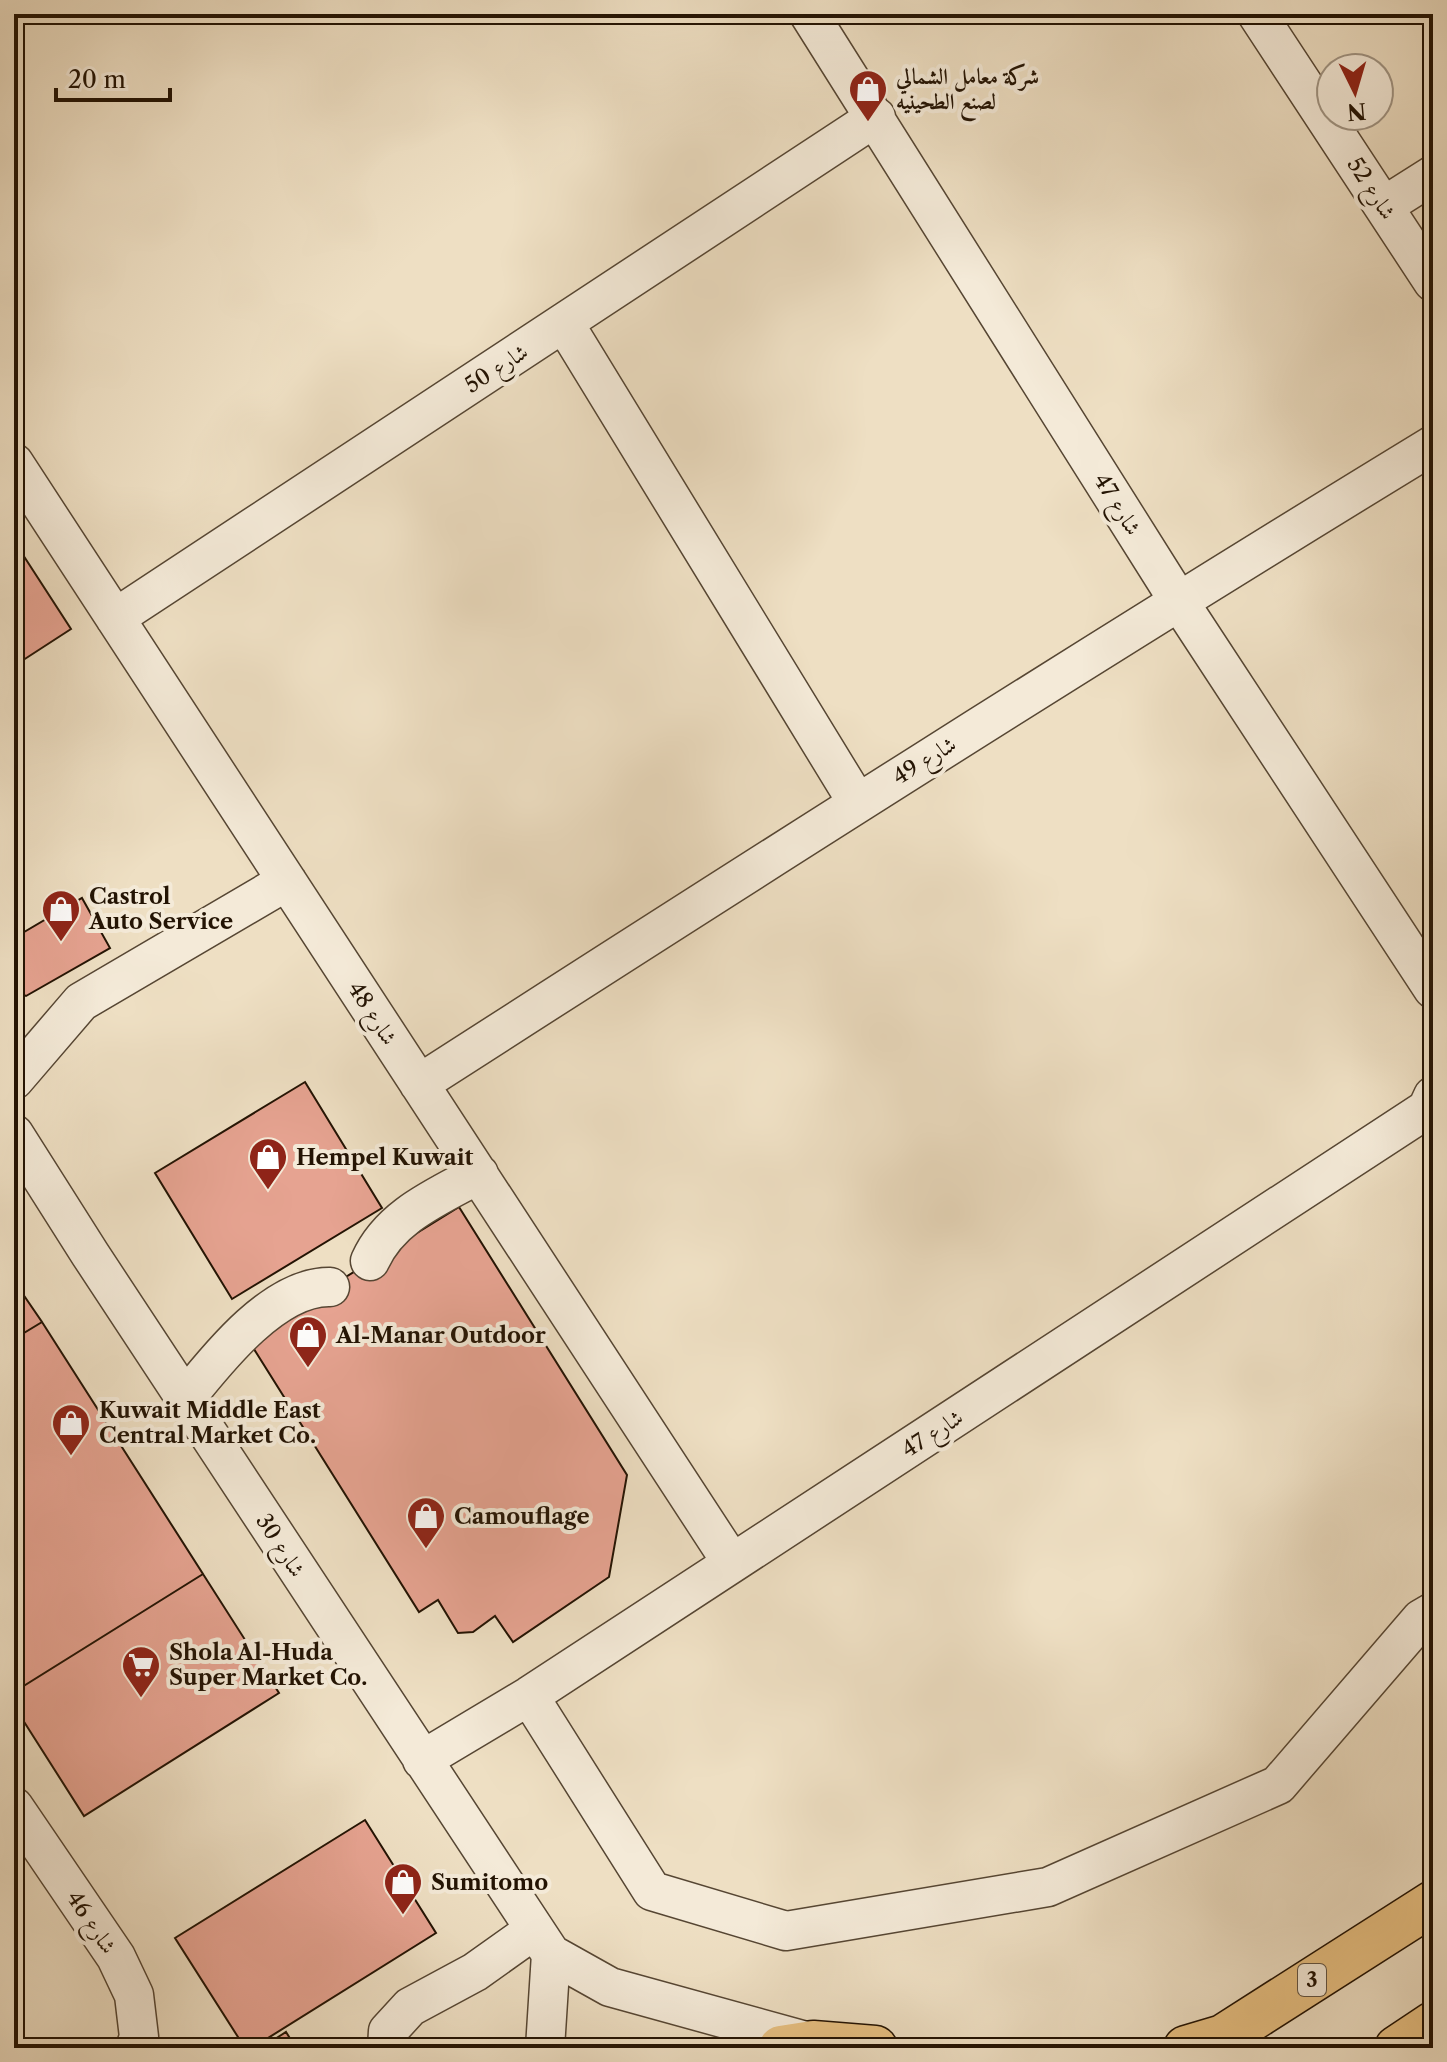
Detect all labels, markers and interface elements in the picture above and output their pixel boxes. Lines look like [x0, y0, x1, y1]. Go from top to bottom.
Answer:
scale bar [56, 52, 170, 102]
north arrow [1315, 52, 1395, 132]
place label: شركة معامل الشمالي لصنع الطحينيه [895, 63, 1039, 122]
text: 20 m [68, 65, 126, 94]
shop icon: شركة معامل الشمالي لصنع الطحينيه [847, 68, 889, 123]
text: N [1346, 97, 1367, 126]
street label: شارع 52 [1337, 152, 1402, 227]
street label: شارع 50 [460, 338, 536, 403]
street label: شارع 47 [1084, 468, 1147, 543]
street label: شارع 49 [888, 731, 964, 795]
place label: Castrol Auto Service [88, 883, 233, 935]
shop icon: Castrol Auto Service [40, 888, 82, 943]
street label: شارع 48 [338, 977, 403, 1053]
shop icon: Hempel Kuwait [247, 1136, 289, 1191]
place label: Hempel Kuwait [296, 1144, 474, 1171]
shop icon: Al-Manar Outdoor [287, 1314, 329, 1369]
place label: Al-Manar Outdoor [335, 1322, 546, 1349]
place label: Kuwait Middle East Central Market Co. [99, 1397, 321, 1449]
shop icon: Kuwait Middle East Central Market Co. [50, 1402, 92, 1457]
street label: شارع 47 [897, 1404, 971, 1467]
shop icon: Camouflage [405, 1495, 447, 1550]
place label: Camouflage [454, 1503, 590, 1530]
street label: شارع 30 [246, 1509, 311, 1585]
place label: Shola Al-Huda Super Market Co. [169, 1639, 367, 1691]
supermarket icon: Shola Al-Huda Super Market Co. [120, 1644, 162, 1699]
shop icon: Sumitomo [382, 1861, 424, 1916]
place label: Sumitomo [431, 1869, 548, 1896]
street label: شارع 46 [57, 1886, 122, 1962]
road number: 3 [1298, 1964, 1326, 1996]

